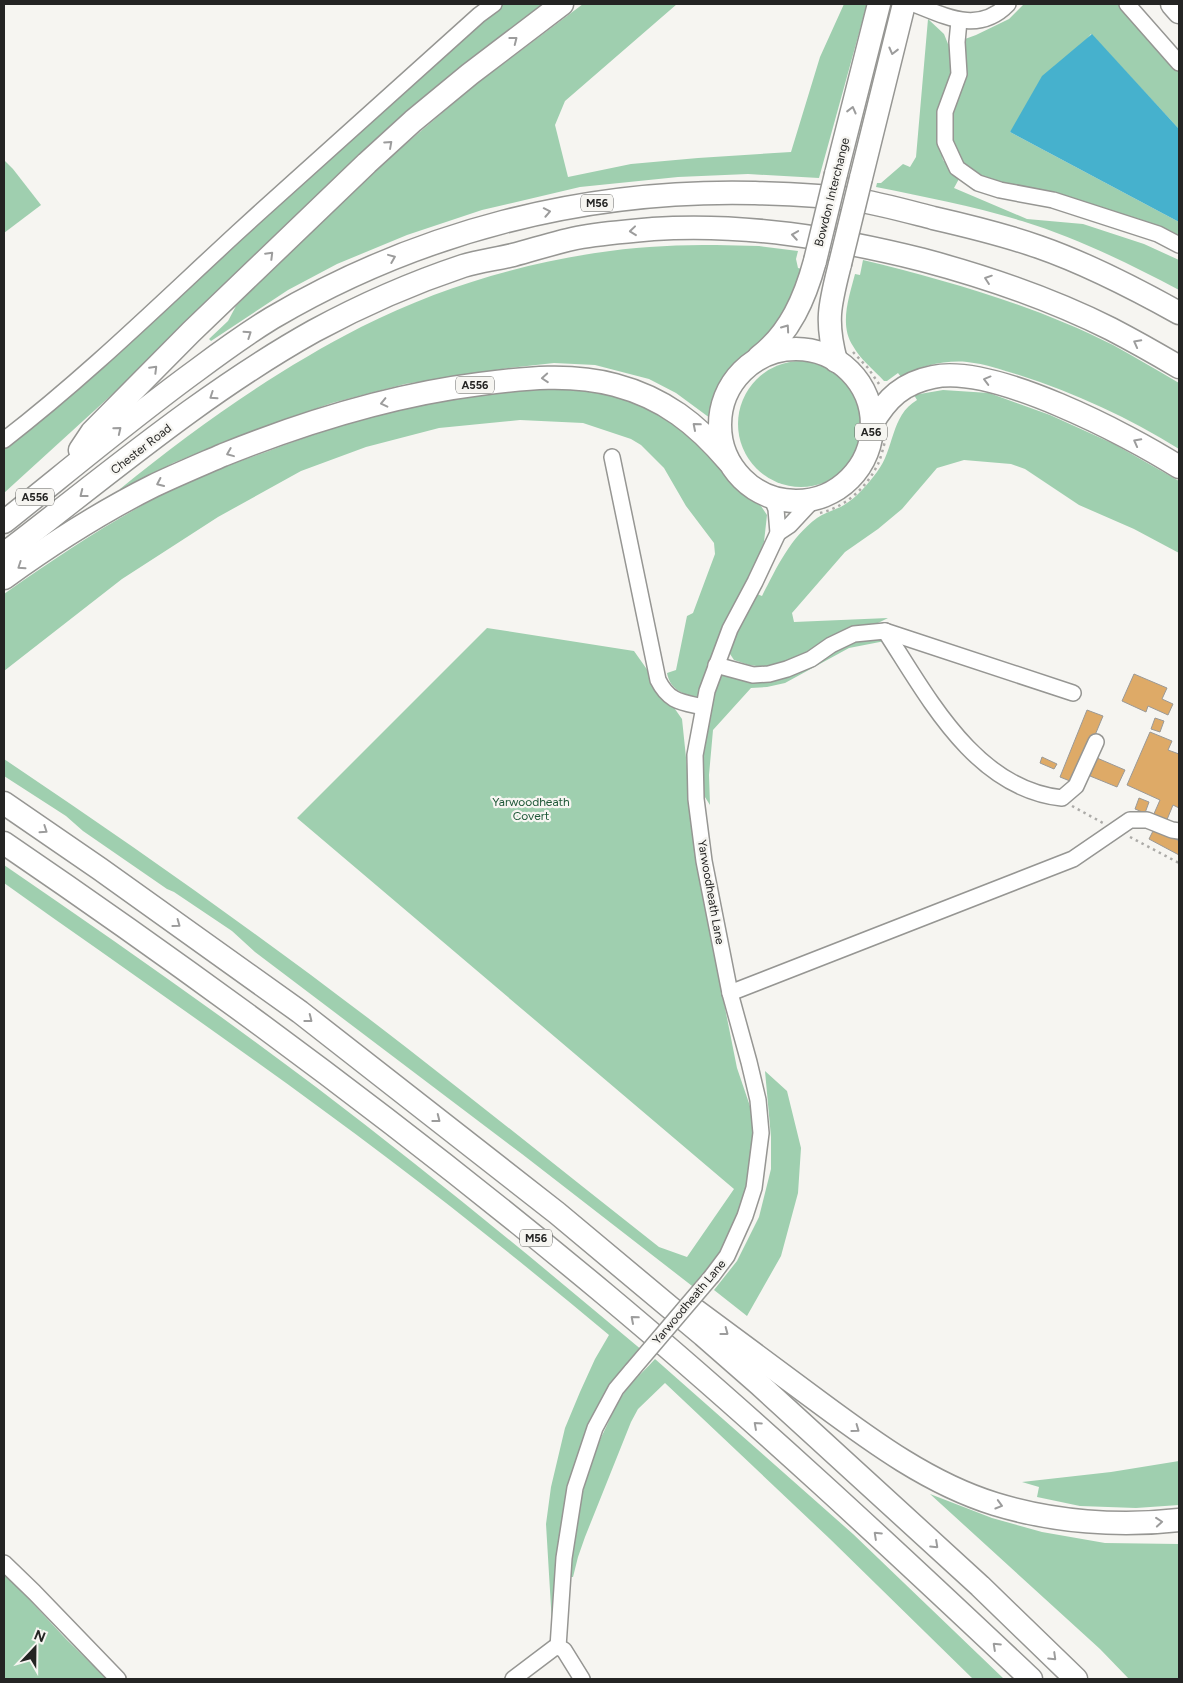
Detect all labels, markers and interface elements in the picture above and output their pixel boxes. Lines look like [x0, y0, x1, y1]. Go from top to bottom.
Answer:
one-way arrow [508, 38, 517, 46]
one-way arrow [888, 47, 899, 56]
one-way arrow [846, 106, 857, 115]
street label: Bowdon Interchange [812, 136, 852, 248]
one-way arrow [383, 141, 392, 150]
road number: M56 [581, 194, 613, 212]
one-way arrow [543, 207, 552, 218]
one-way arrow [629, 225, 637, 236]
one-way arrow [791, 230, 800, 240]
one-way arrow [265, 252, 274, 261]
one-way arrow [387, 254, 396, 265]
one-way arrow [984, 275, 992, 285]
one-way arrow [780, 324, 789, 334]
one-way arrow [243, 331, 252, 340]
one-way arrow [1133, 339, 1142, 349]
one-way arrow [149, 366, 158, 375]
one-way arrow [540, 372, 548, 383]
road number: A556 [456, 376, 494, 394]
one-way arrow [984, 376, 992, 386]
one-way arrow [209, 389, 218, 399]
one-way arrow [380, 397, 389, 408]
street label: Chester Road [108, 421, 174, 477]
one-way arrow [692, 423, 701, 432]
road number: A56 [855, 424, 887, 441]
one-way arrow [112, 428, 121, 436]
one-way arrow [1133, 439, 1142, 449]
one-way arrow [226, 446, 235, 457]
one-way arrow [156, 477, 165, 487]
road number: A556 [16, 488, 54, 506]
one-way arrow [80, 488, 89, 496]
one-way arrow [17, 560, 27, 569]
park label: Yarwoodheath Covert [492, 795, 570, 823]
one-way arrow [38, 824, 48, 833]
street label: Yarwoodheath Lane [695, 839, 727, 946]
one-way arrow [171, 918, 181, 927]
one-way arrow [303, 1013, 313, 1022]
one-way arrow [431, 1113, 440, 1121]
road number: M56 [520, 1230, 552, 1246]
street label: Yarwoodheath Lane [650, 1257, 729, 1347]
one-way arrow [631, 1316, 640, 1325]
one-way arrow [719, 1326, 729, 1335]
one-way arrow [753, 1422, 762, 1431]
one-way arrow [850, 1423, 859, 1432]
one-way arrow [994, 1499, 1002, 1509]
one-way arrow [1156, 1517, 1164, 1528]
one-way arrow [874, 1531, 883, 1540]
one-way arrow [930, 1539, 939, 1548]
north arrow [10, 1623, 60, 1673]
text: N [31, 1627, 48, 1646]
one-way arrow [992, 1643, 1001, 1652]
one-way arrow [1047, 1651, 1056, 1660]

